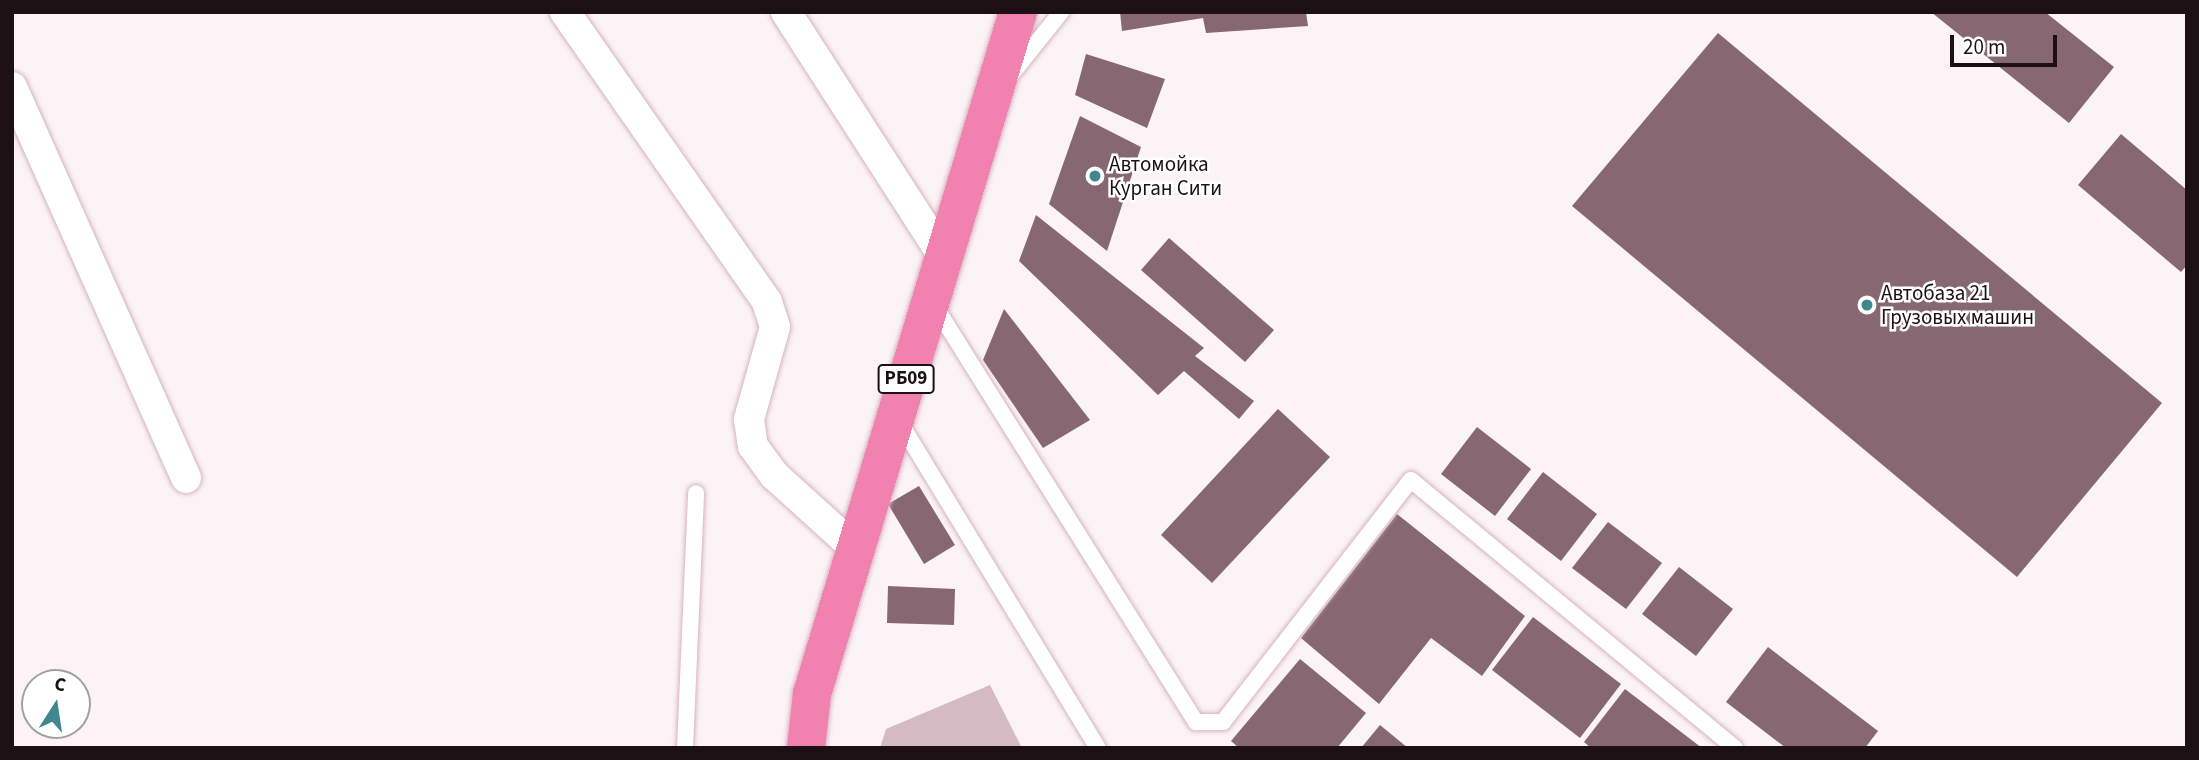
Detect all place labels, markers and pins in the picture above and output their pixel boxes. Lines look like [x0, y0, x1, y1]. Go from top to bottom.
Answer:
place label: Автомойка Курган Сити [1109, 151, 1222, 201]
marker: Автомойка Курган Сити [1087, 168, 1103, 184]
place label: Автобаза 21 Грузовых машин [1881, 280, 2034, 330]
marker: Автобаза 21 Грузовых машин [1859, 297, 1875, 313]

